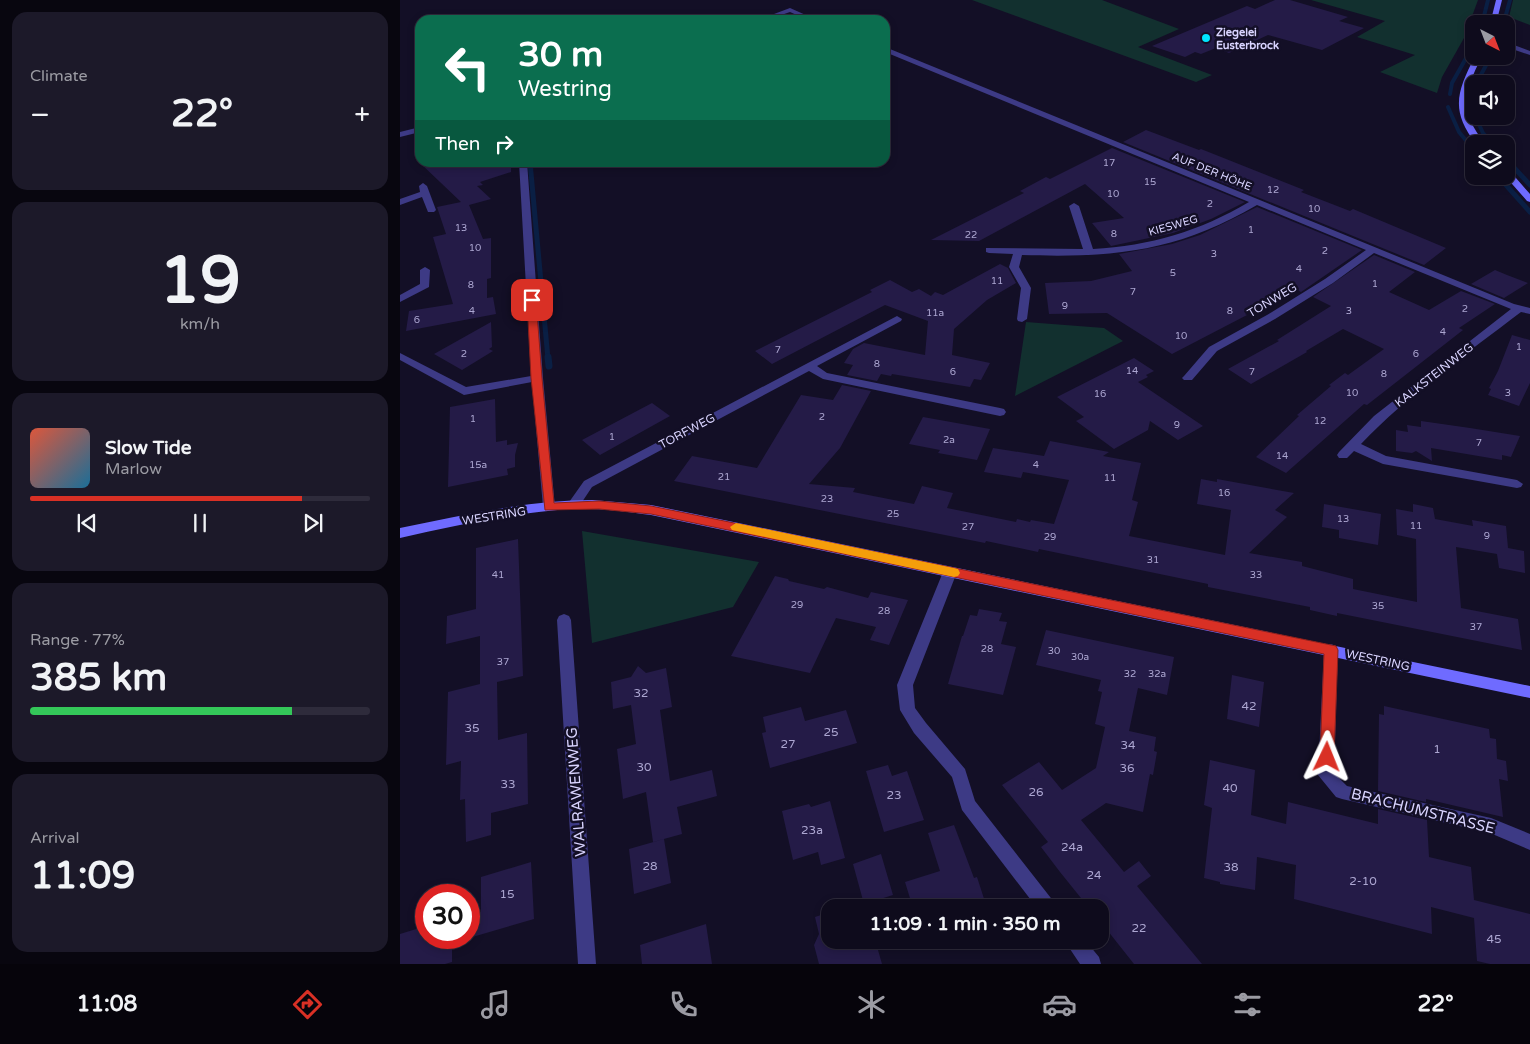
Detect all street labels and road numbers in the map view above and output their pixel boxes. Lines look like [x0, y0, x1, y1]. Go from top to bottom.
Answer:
street label: AUF DER HÖHE [1170, 150, 1253, 193]
street label: KIESWEG [1147, 212, 1199, 239]
street label: TONWEG [1245, 280, 1299, 320]
street label: KALKSTEINWEG [1392, 340, 1476, 410]
street label: TORFWEG [657, 410, 717, 452]
street label: WESTRING [461, 504, 527, 528]
street label: WESTRING [1345, 646, 1411, 674]
street label: WALRAWENWEG [563, 727, 589, 857]
street label: BRACHUMSTRASSE [1349, 784, 1497, 838]

